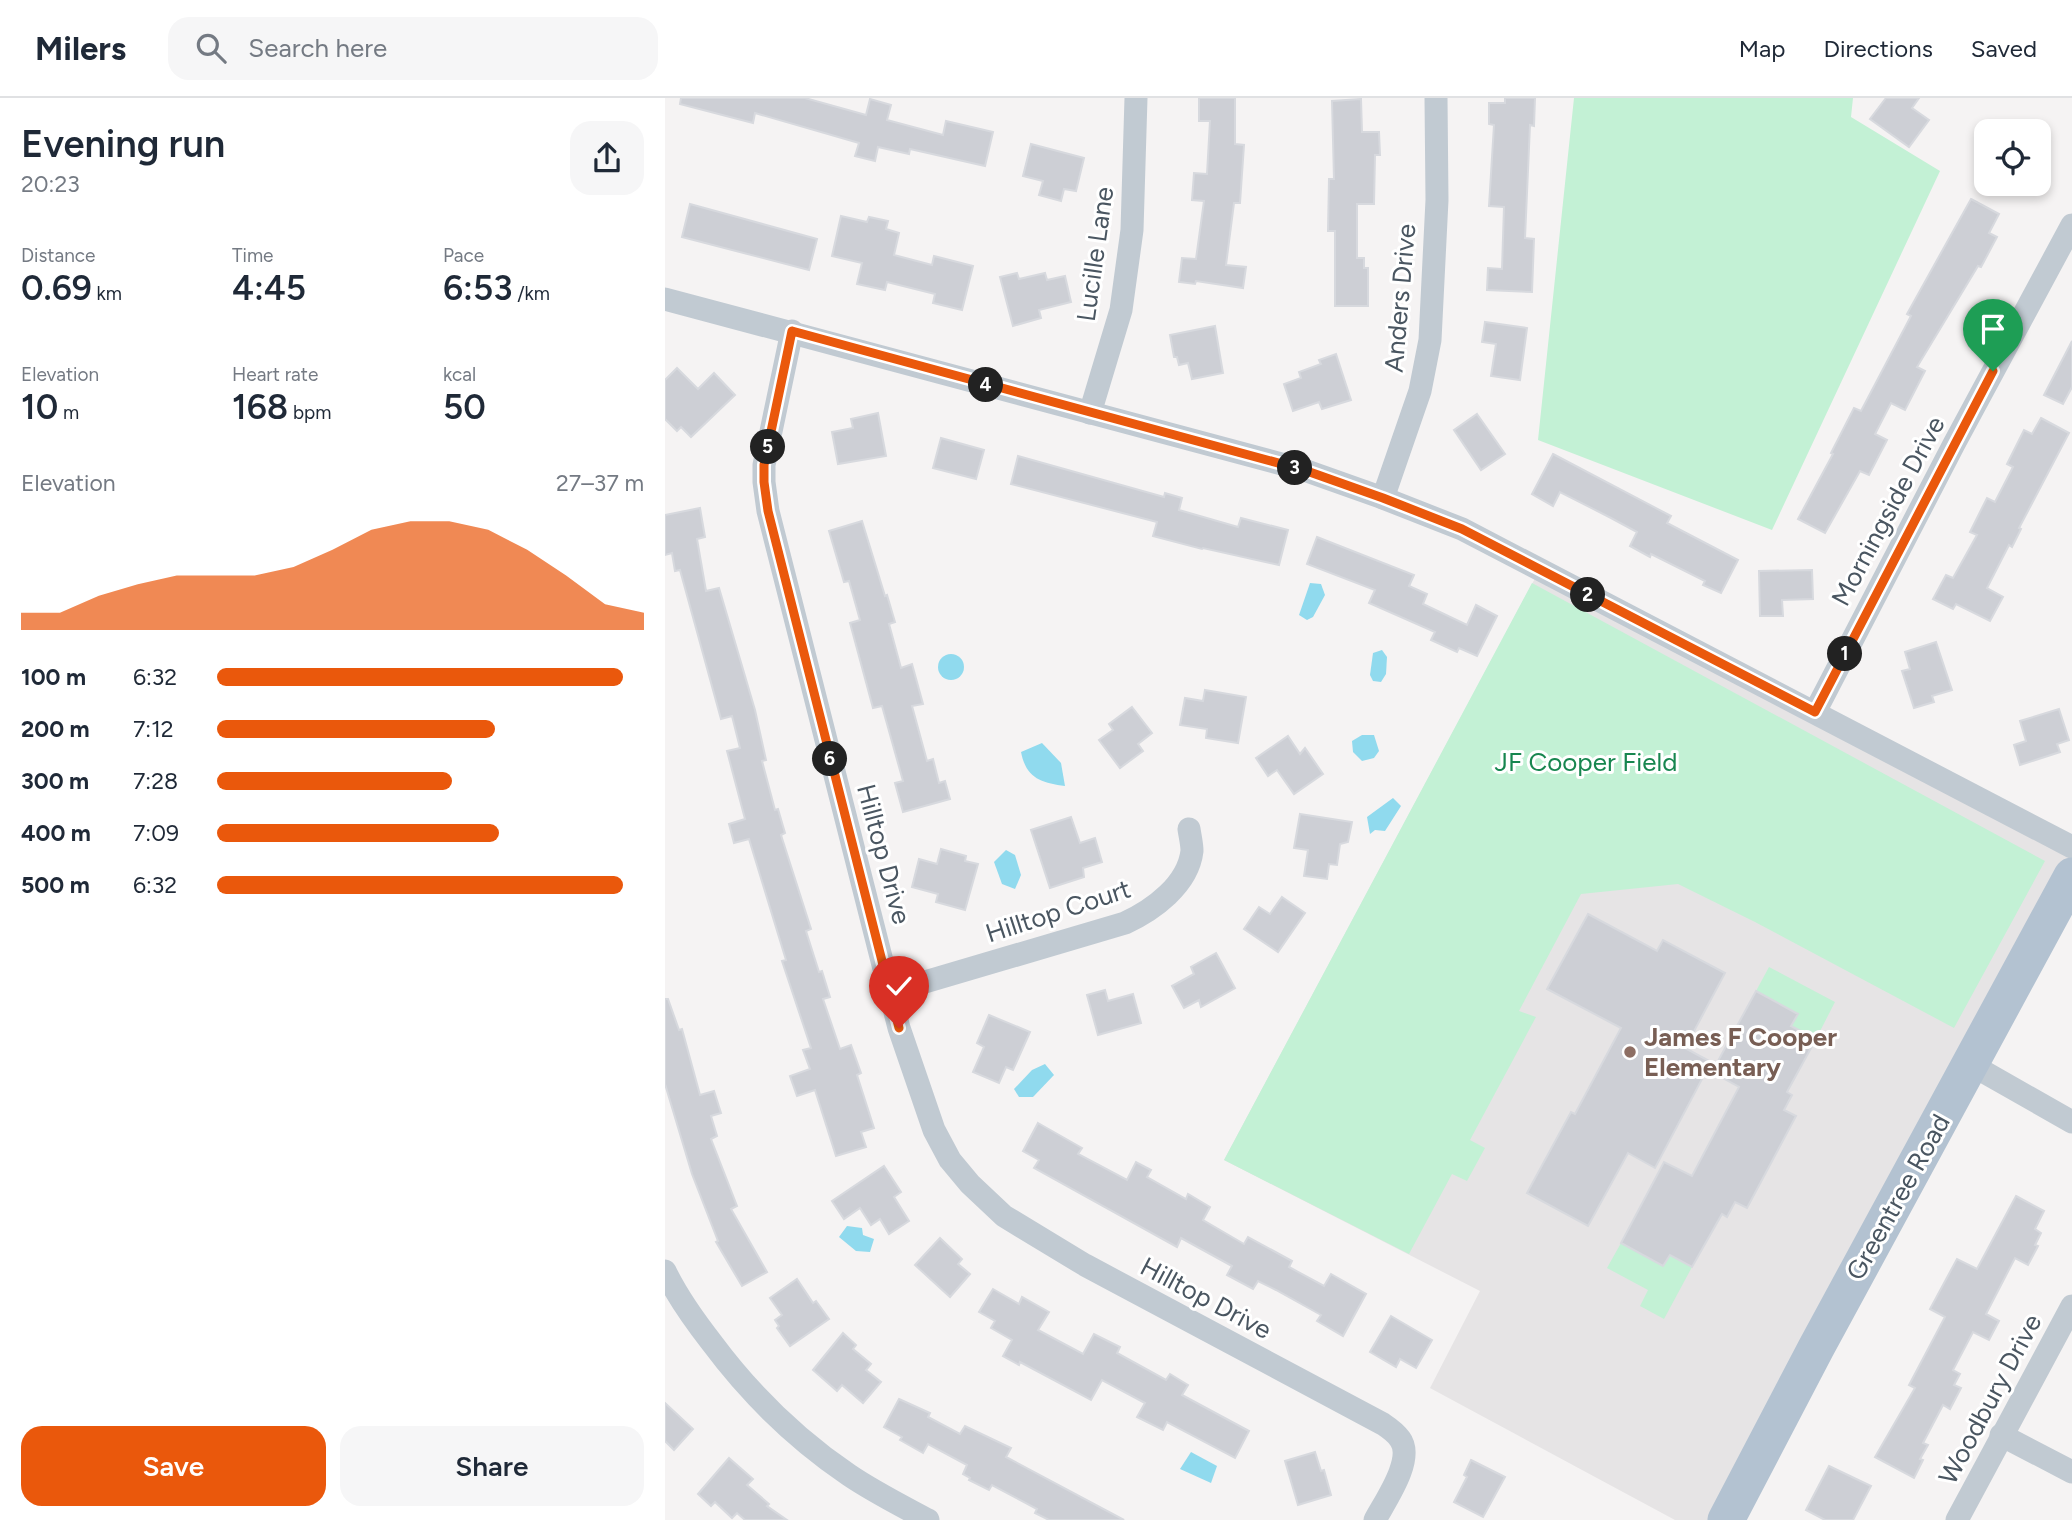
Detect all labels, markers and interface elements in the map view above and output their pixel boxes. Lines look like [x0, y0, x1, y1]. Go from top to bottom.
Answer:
search box [168, 17, 658, 80]
text: Milers [35, 29, 126, 68]
icon: search [192, 29, 230, 67]
text: Search here [248, 32, 387, 64]
text: Map [1739, 34, 1785, 63]
text: Directions [1823, 34, 1933, 63]
text: Saved [1971, 34, 2037, 63]
map controls [1974, 119, 2051, 196]
button: locate [1974, 119, 2051, 196]
text: Evening run [21, 121, 225, 167]
button: share [570, 121, 644, 195]
text: 20:23 [21, 170, 80, 198]
street label: Lucille Lane [1070, 185, 1120, 323]
street label: Anders Drive [1378, 222, 1422, 374]
text: Distance [21, 244, 95, 267]
text: Time [232, 244, 273, 267]
text: Pace [443, 244, 484, 267]
text: 0.69 [21, 267, 92, 309]
text: 4:45 [232, 267, 306, 309]
text: 6:53 [443, 267, 512, 309]
text: km [92, 282, 122, 305]
text: /km [512, 282, 550, 305]
pin [1963, 299, 2023, 371]
icon: arrive [1974, 310, 2012, 348]
text: Elevation [21, 363, 99, 386]
text: Heart rate [232, 363, 318, 386]
text: kcal [443, 363, 476, 386]
pin: 4 [969, 368, 1003, 402]
text: 4 [979, 373, 992, 396]
text: 10 [21, 386, 58, 428]
text: 168 [232, 386, 288, 428]
text: 50 [443, 386, 486, 428]
text: m [58, 401, 79, 424]
text: bpm [288, 401, 331, 424]
street label: Morningside Drive [1825, 411, 1951, 611]
pin: 5 [751, 430, 785, 464]
text: 5 [762, 435, 773, 458]
pin: 3 [1277, 450, 1313, 486]
text: 3 [1289, 456, 1300, 479]
text: Elevation [21, 469, 116, 497]
text: 27–37 m [556, 469, 644, 497]
pin: 2 [1571, 578, 1605, 612]
text: 2 [1582, 583, 1593, 606]
pin: 1 [1827, 636, 1863, 672]
text: 1 [1840, 642, 1849, 665]
text: 100 m [21, 663, 86, 691]
text: 6:32 [133, 663, 177, 691]
text: 200 m [21, 715, 90, 743]
text: 7:12 [133, 715, 174, 743]
pin: 6 [813, 742, 847, 776]
park label: JF Cooper Field [1495, 746, 1677, 778]
text: 6 [824, 747, 835, 770]
text: 300 m [21, 767, 89, 795]
text: 7:28 [133, 767, 178, 795]
street label: Hilltop Drive [850, 780, 918, 928]
text: 400 m [21, 819, 91, 847]
text: 7:09 [133, 819, 179, 847]
text: 500 m [21, 871, 90, 899]
text: 6:32 [133, 871, 177, 899]
street label: Hilltop Court [981, 872, 1135, 949]
pin [869, 956, 929, 1028]
icon: check [880, 967, 918, 1005]
place label: James F Cooper Elementary [1644, 1021, 1837, 1083]
marker: James F Cooper Elementary [1622, 1044, 1638, 1060]
street label: Greentree Road [1839, 1108, 1957, 1286]
street label: Hilltop Drive [1135, 1250, 1277, 1346]
street label: Woodbury Drive [1932, 1308, 2048, 1490]
button: Save [21, 1426, 326, 1506]
button: Share [340, 1426, 644, 1506]

